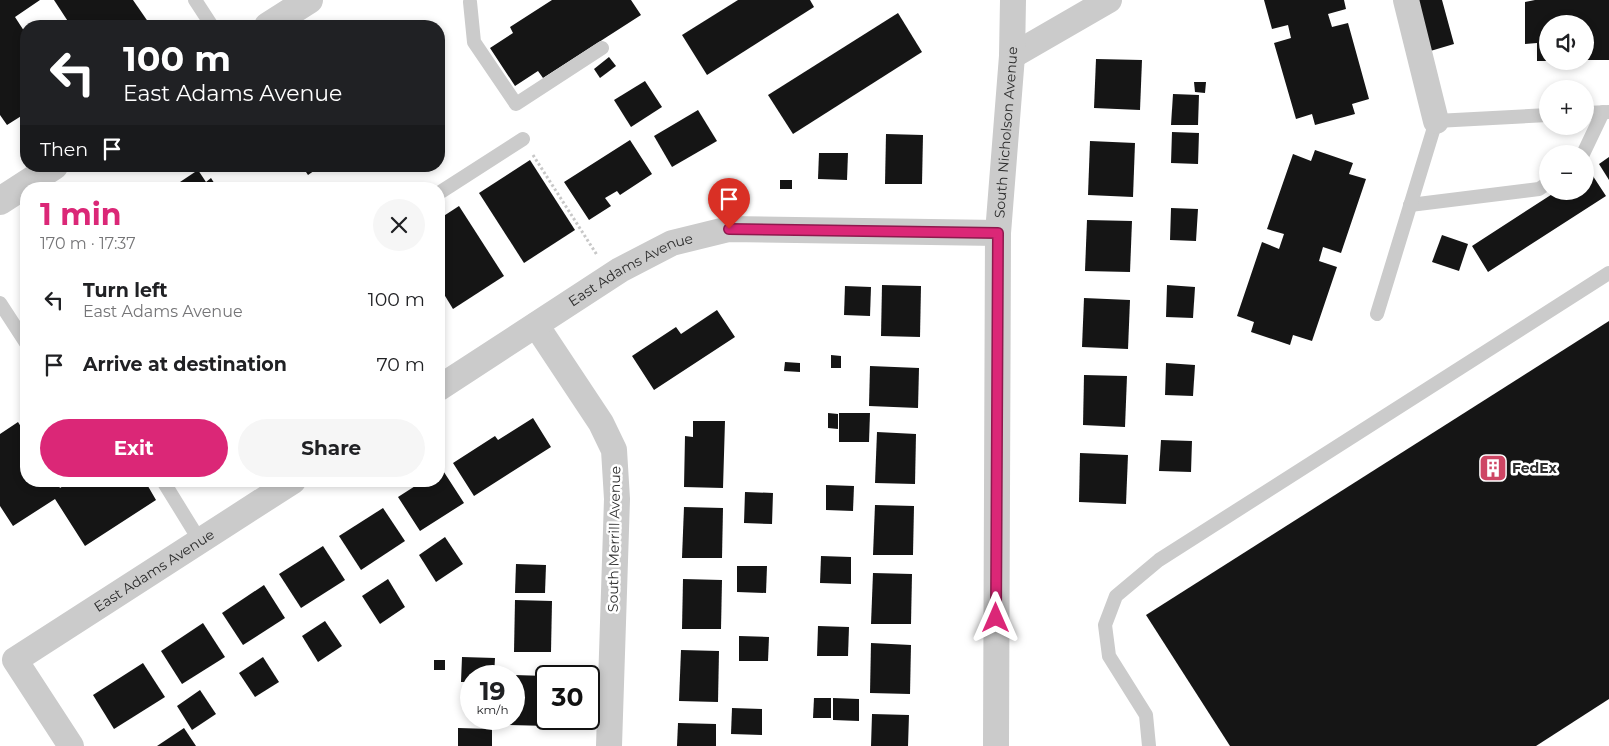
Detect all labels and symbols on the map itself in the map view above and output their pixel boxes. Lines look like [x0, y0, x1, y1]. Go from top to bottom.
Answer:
street label: South Nicholson Avenue [990, 46, 1021, 219]
pin [708, 178, 750, 229]
street label: East Adams Avenue [565, 229, 695, 310]
building icon: FedEx [1478, 453, 1508, 483]
place label: FedEx [1512, 459, 1558, 477]
street label: South Merrill Avenue [604, 466, 624, 612]
street label: East Adams Avenue [90, 525, 218, 616]
position arrow [969, 591, 1021, 643]
speed limit sign: 30 [535, 665, 600, 730]

